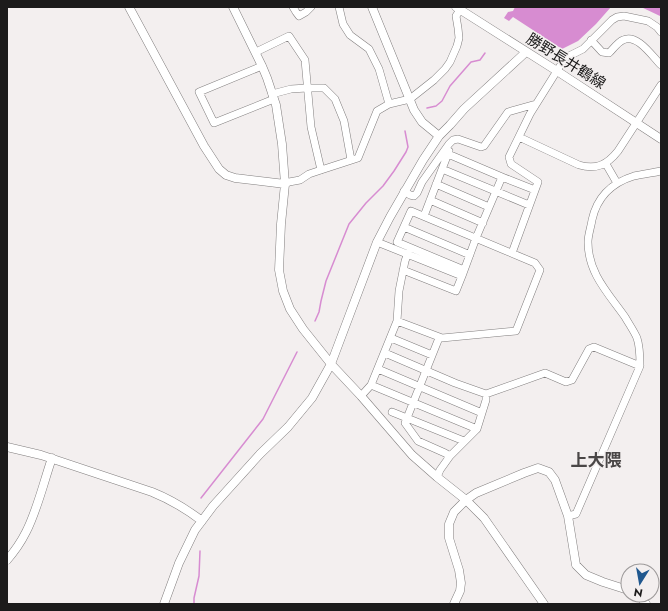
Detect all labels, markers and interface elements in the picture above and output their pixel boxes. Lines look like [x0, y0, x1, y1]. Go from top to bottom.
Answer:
street label: 勝野長井鶴線 [522, 28, 610, 94]
district label: 上大隈 [571, 448, 622, 472]
north arrow [620, 563, 660, 603]
text: N [632, 584, 644, 602]

